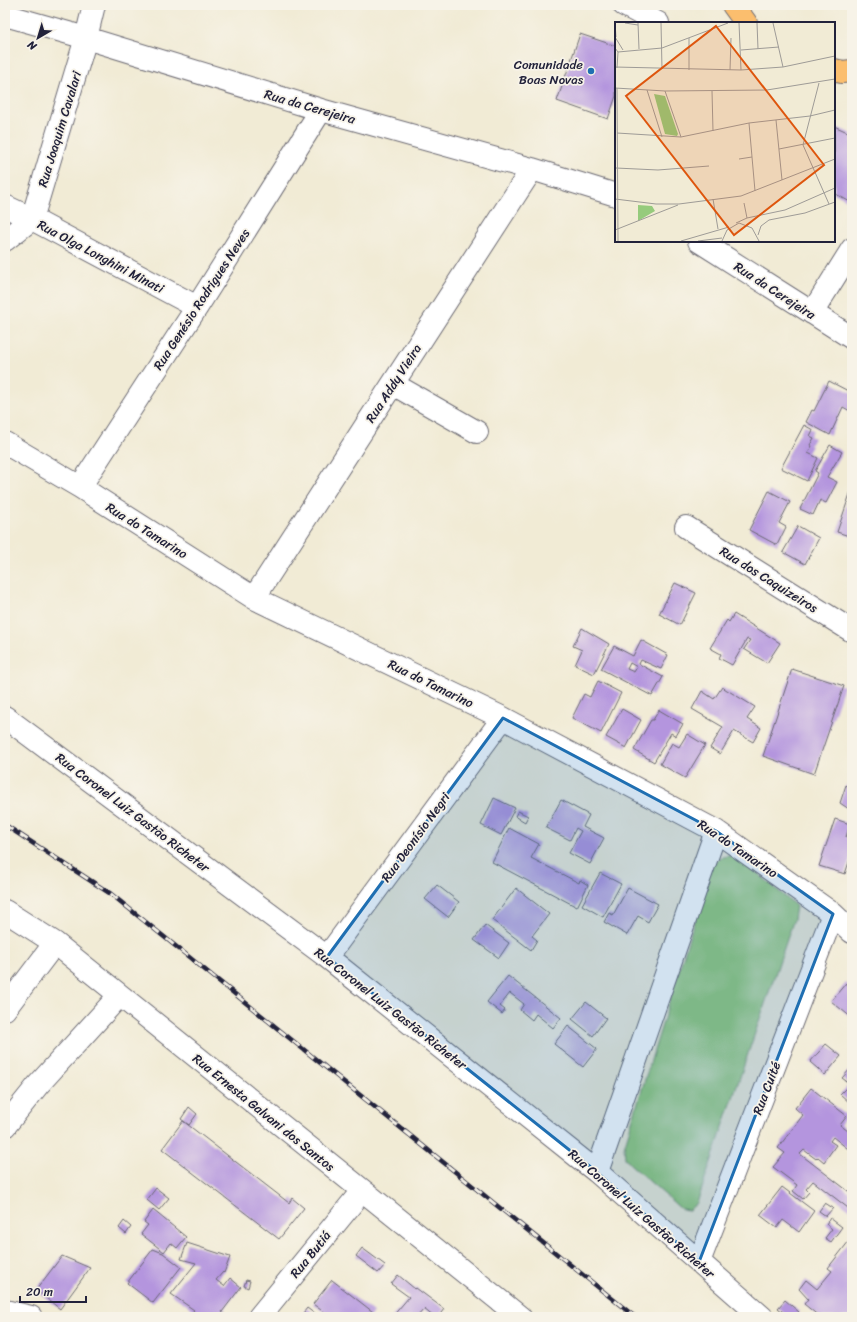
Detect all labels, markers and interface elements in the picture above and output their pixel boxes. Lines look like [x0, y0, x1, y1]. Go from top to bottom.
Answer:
north arrow [18, 18, 58, 58]
inset map [615, 22, 835, 242]
text: N [23, 35, 42, 56]
place label: Comunidade Boas Novas [514, 53, 584, 91]
marker: Comunidade Boas Novas [586, 66, 596, 76]
street label: Rua Joaquim Cavalari [31, 68, 88, 190]
street label: Rua da Cerejeira [262, 82, 359, 131]
street label: Rua Olga Longhini Minati [33, 213, 169, 300]
street label: Rua Genésio Rodrigues Neves [147, 224, 256, 375]
street label: Rua da Cerejeira [729, 255, 821, 326]
street label: Rua Addy Vieira [359, 339, 428, 427]
street label: Rua do Tamarino [101, 496, 193, 565]
street label: Rua dos Caquizeiros [715, 540, 823, 619]
street label: Rua do Tamarino [384, 653, 478, 714]
street label: Rua Coronel Luiz Gastão Richeter [50, 746, 215, 879]
street label: Rua Deonísio Negri [375, 787, 456, 887]
street label: Rua do Tamarino [693, 813, 783, 884]
street label: Rua Coronel Luiz Gastão Richeter [309, 941, 473, 1076]
street label: Rua Ernesta Galvani dos Santos [187, 1047, 341, 1178]
street label: Rua Cuité [746, 1058, 787, 1118]
street label: Rua Coronel Luiz Gastão Richeter [563, 1143, 721, 1284]
street label: Rua Butiá [284, 1225, 337, 1283]
scale bar [20, 1278, 86, 1304]
text: 20 m [26, 1281, 53, 1303]

